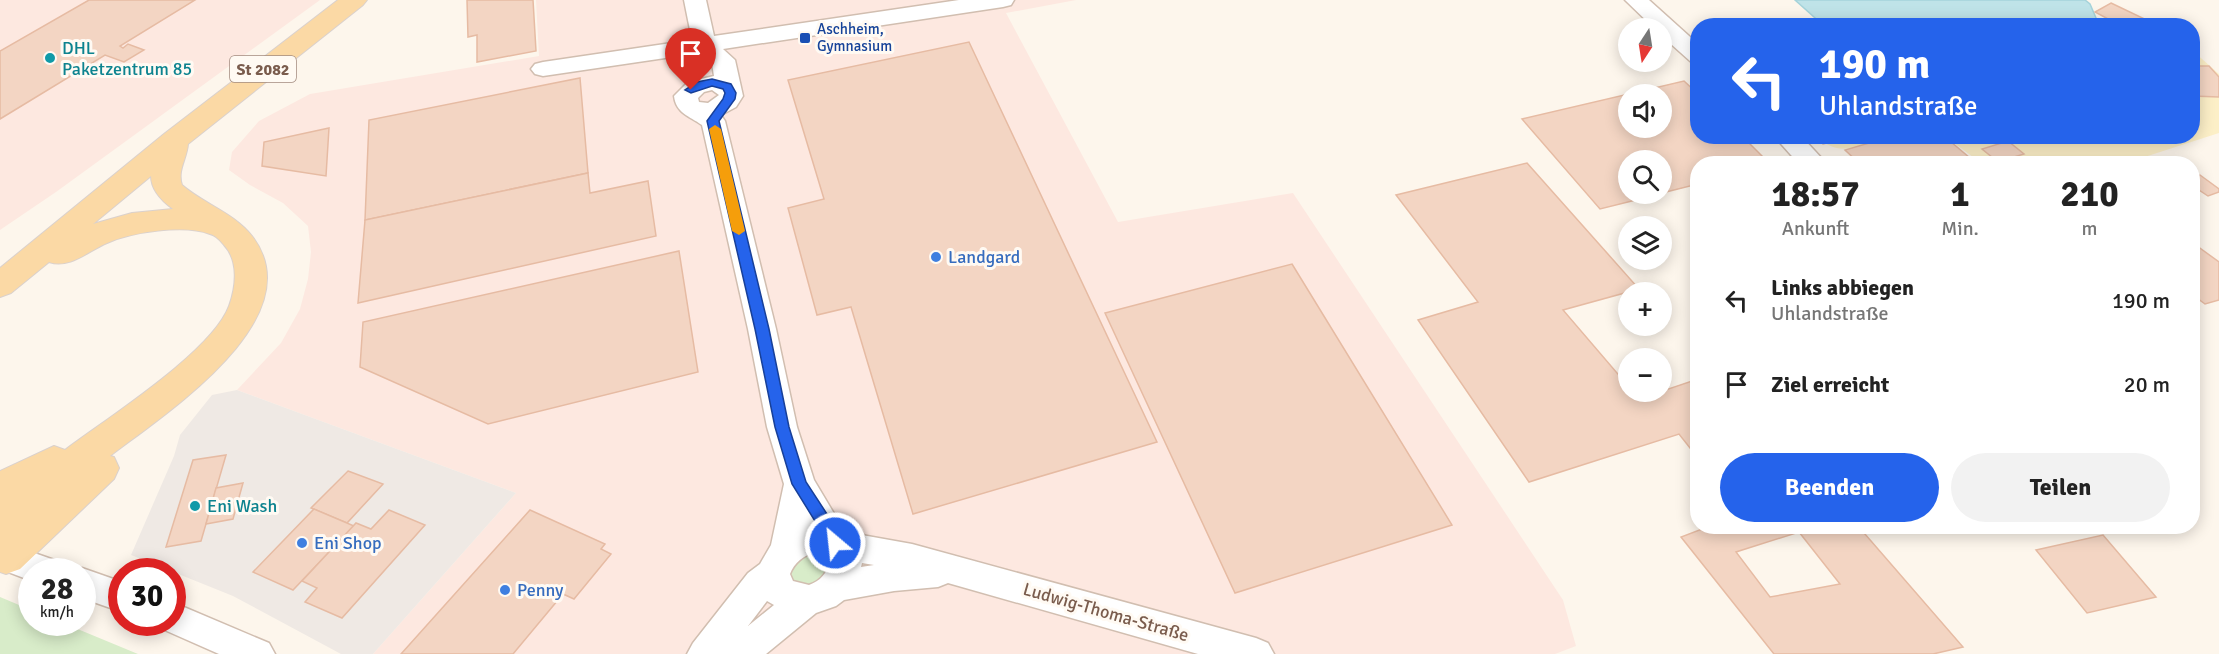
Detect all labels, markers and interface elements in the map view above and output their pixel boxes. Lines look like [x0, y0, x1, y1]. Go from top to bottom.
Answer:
north arrow [1618, 18, 1672, 72]
map controls [1618, 18, 1672, 402]
place label: Aschheim, Gymnasium [817, 20, 892, 55]
pin [665, 28, 716, 90]
marker: Aschheim, Gymnasium [798, 31, 812, 45]
place label: DHL Paketzentrum 85 [62, 37, 192, 80]
icon: arrive [674, 37, 707, 70]
text: 190 m [1819, 39, 1930, 90]
icon: left [1720, 42, 1798, 120]
marker: DHL Paketzentrum 85 [43, 51, 57, 65]
road number: St 2082 [230, 56, 296, 82]
button: sound [1618, 84, 1672, 138]
text: Uhlandstraße [1819, 90, 1978, 123]
button: search [1618, 150, 1672, 204]
text: 18:57 [1771, 172, 1860, 217]
text: 1 [1950, 172, 1970, 217]
text: 210 [2060, 172, 2119, 217]
button: layers [1618, 216, 1672, 270]
text: Ankunft [1782, 216, 1849, 241]
text: Min. [1941, 216, 1979, 241]
text: m [2081, 216, 2097, 241]
place label: Landgard [948, 246, 1020, 268]
marker: Landgard [929, 250, 943, 264]
text: Links abbiegen [1771, 274, 1914, 301]
button: + [1618, 282, 1672, 336]
icon: left [1720, 284, 1753, 317]
text: 190 m [2112, 287, 2170, 314]
text: Uhlandstraße [1771, 301, 1888, 326]
button: − [1618, 348, 1672, 402]
icon: arrive [1720, 368, 1753, 401]
text: Ziel erreicht [1771, 371, 1889, 398]
text: 20 m [2124, 371, 2170, 398]
button: Beenden [1720, 453, 1939, 522]
button: Teilen [1951, 453, 2170, 522]
place label: Eni Wash [207, 495, 277, 517]
marker: Eni Wash [188, 499, 202, 513]
position arrow [803, 511, 867, 575]
place label: Eni Shop [314, 532, 382, 554]
marker: Eni Shop [295, 536, 309, 550]
speed limit sign: 30 [108, 558, 186, 636]
text: 28 [41, 571, 73, 608]
street label: Ludwig-Thoma-Straße [1021, 578, 1191, 646]
place label: Penny [517, 579, 564, 601]
marker: Penny [498, 583, 512, 597]
text: km/h [40, 603, 74, 621]

